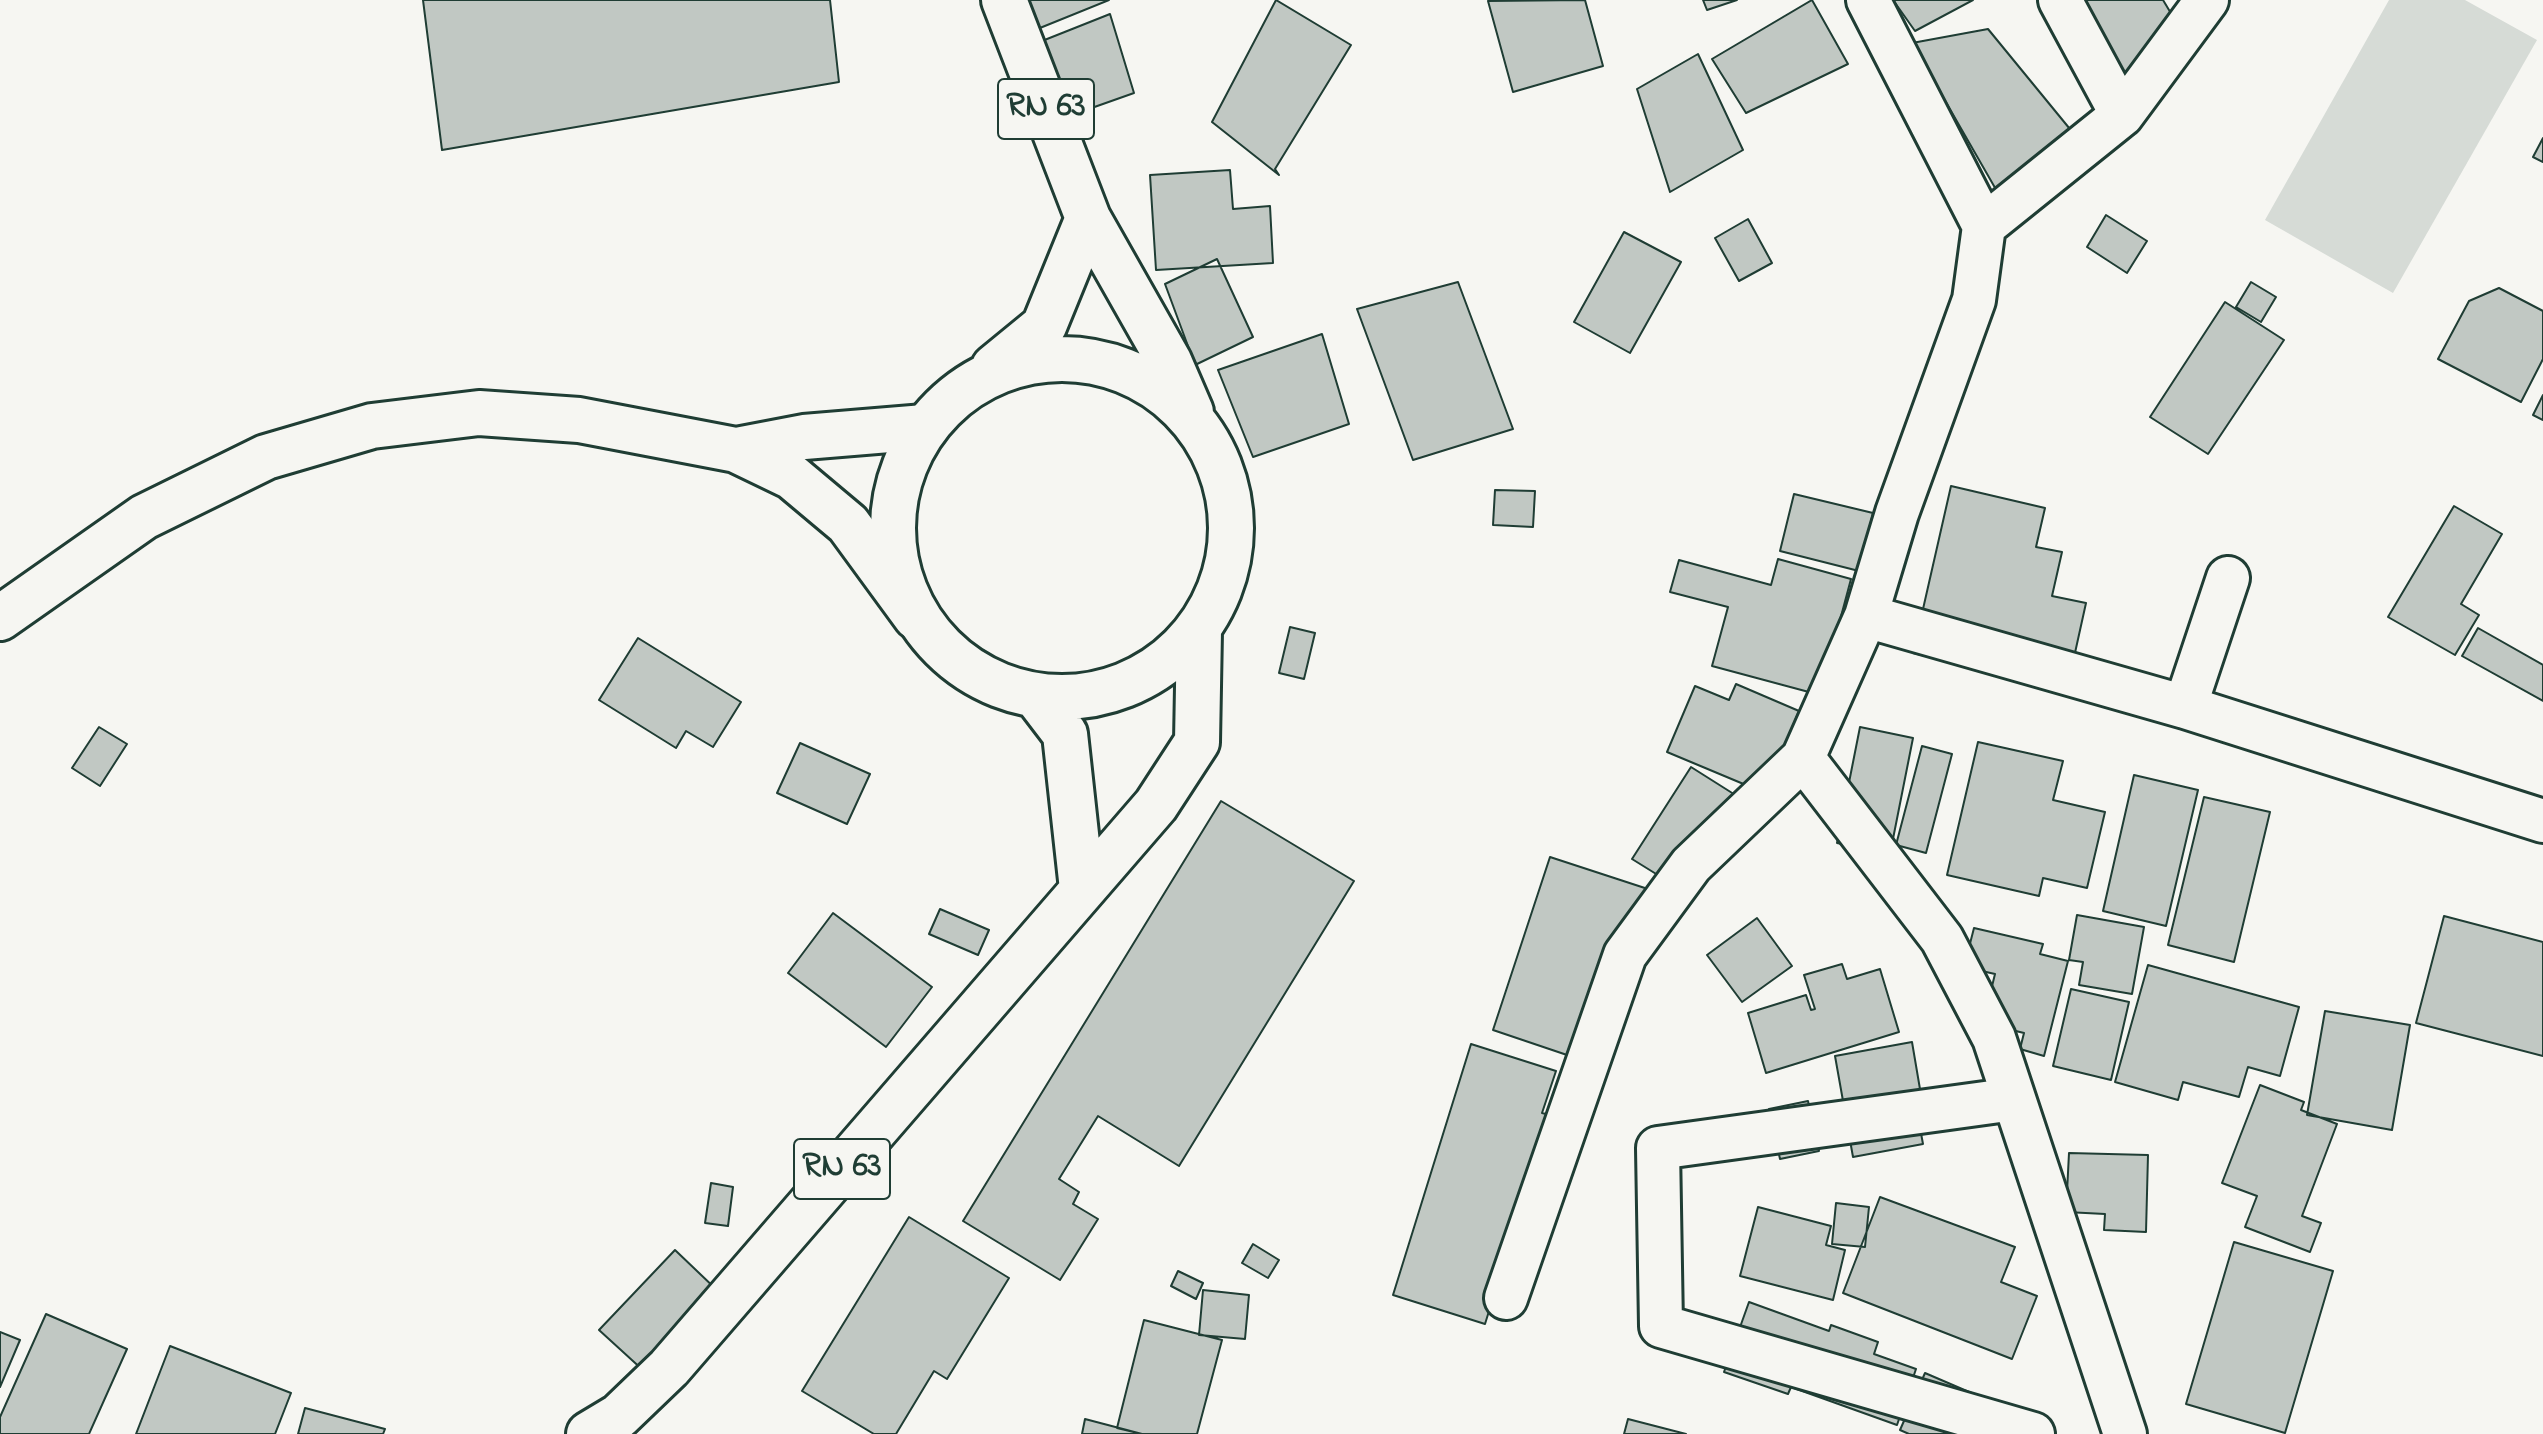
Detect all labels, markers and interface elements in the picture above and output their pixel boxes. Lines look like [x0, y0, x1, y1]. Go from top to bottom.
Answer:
road number: RN 63 [998, 79, 1094, 139]
road number: RN 63 [794, 1139, 890, 1199]

